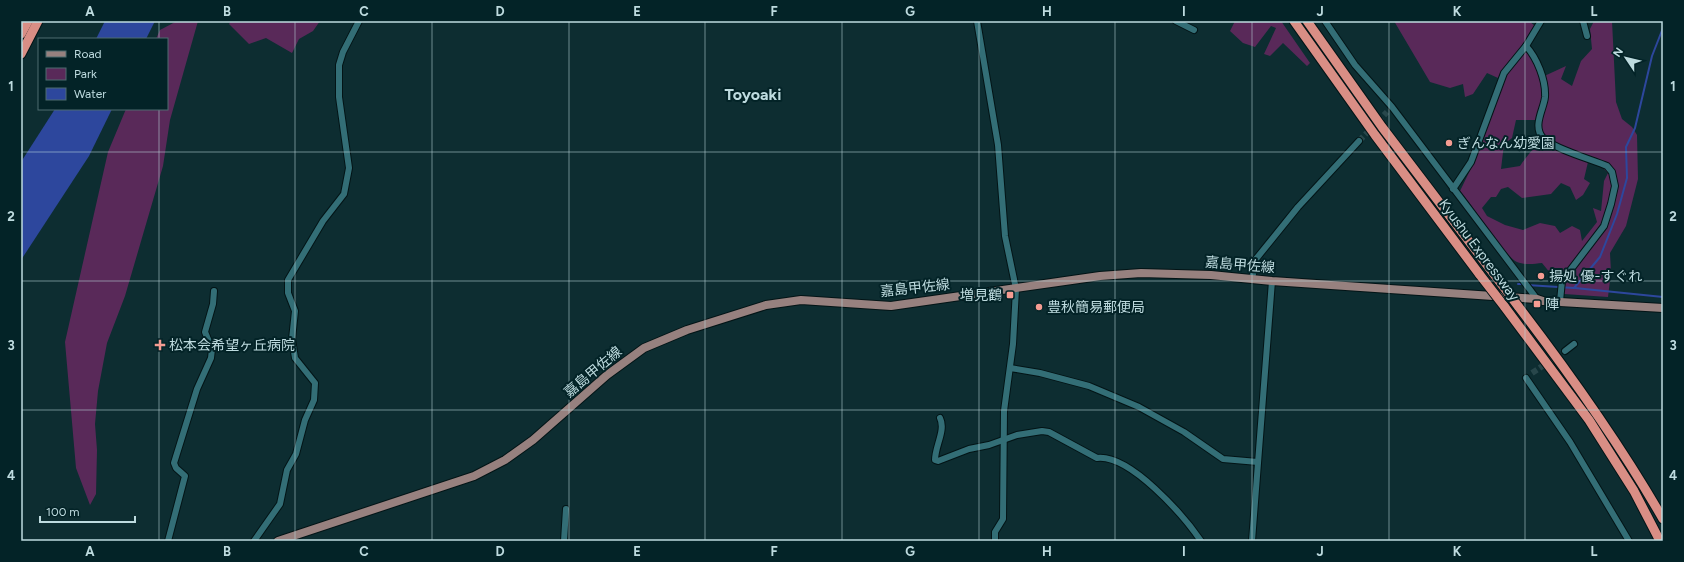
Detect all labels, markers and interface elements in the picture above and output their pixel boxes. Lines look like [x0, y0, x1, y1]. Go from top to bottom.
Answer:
text: A [85, 4, 95, 19]
text: B [223, 4, 231, 19]
text: C [359, 4, 369, 19]
text: D [495, 4, 505, 19]
text: E [633, 4, 641, 19]
text: F [770, 4, 778, 19]
text: G [905, 4, 915, 19]
text: H [1042, 4, 1052, 19]
text: I [1182, 4, 1186, 19]
text: J [1316, 4, 1324, 19]
text: K [1453, 4, 1462, 19]
text: L [1591, 4, 1598, 19]
legend [38, 38, 168, 110]
north arrow [1606, 38, 1646, 78]
text: N [1610, 45, 1626, 60]
text: Road [74, 47, 102, 61]
text: Park [74, 67, 97, 81]
text: 1 [8, 79, 14, 94]
text: 1 [1670, 79, 1676, 94]
district label: Toyoaki [725, 85, 781, 104]
text: Water [74, 87, 106, 101]
place label: ぎんなん幼愛園 [1457, 135, 1555, 152]
marker: ぎんなん幼愛園 [1444, 138, 1454, 148]
street label: Kyushu Expressway [1435, 196, 1523, 305]
text: 2 [7, 209, 15, 224]
text: 2 [1669, 209, 1677, 224]
street label: 嘉島甲佐線 [1204, 253, 1276, 277]
place label: 揚処 優-すぐれ [1549, 268, 1642, 285]
marker: 揚処 優-すぐれ [1536, 271, 1546, 281]
street label: 嘉島甲佐線 [879, 276, 951, 300]
place label: 増見鶴 [960, 287, 1002, 304]
marker: 増見鶴 [1005, 290, 1015, 300]
place label: 陣 [1545, 296, 1559, 313]
place label: 豊秋簡易郵便局 [1047, 299, 1145, 316]
marker: 陣 [1532, 299, 1542, 309]
marker: 豊秋簡易郵便局 [1034, 302, 1044, 312]
place label: 松本会希望ヶ丘病院 [169, 337, 295, 354]
text: 3 [7, 338, 15, 353]
text: 3 [1669, 338, 1677, 353]
marker: 松本会希望ヶ丘病院 [154, 339, 166, 351]
street label: 嘉島甲佐線 [561, 343, 625, 401]
text: 4 [7, 468, 15, 483]
text: 4 [1669, 468, 1677, 483]
scale bar [40, 498, 135, 524]
text: 100 m [46, 505, 80, 519]
text: A [85, 544, 95, 559]
text: B [223, 544, 231, 559]
text: C [359, 544, 369, 559]
text: D [495, 544, 505, 559]
text: E [633, 544, 641, 559]
text: F [770, 544, 778, 559]
text: G [905, 544, 915, 559]
text: H [1042, 544, 1052, 559]
text: I [1182, 544, 1186, 559]
text: J [1316, 544, 1324, 559]
text: K [1453, 544, 1462, 559]
text: L [1591, 544, 1598, 559]

